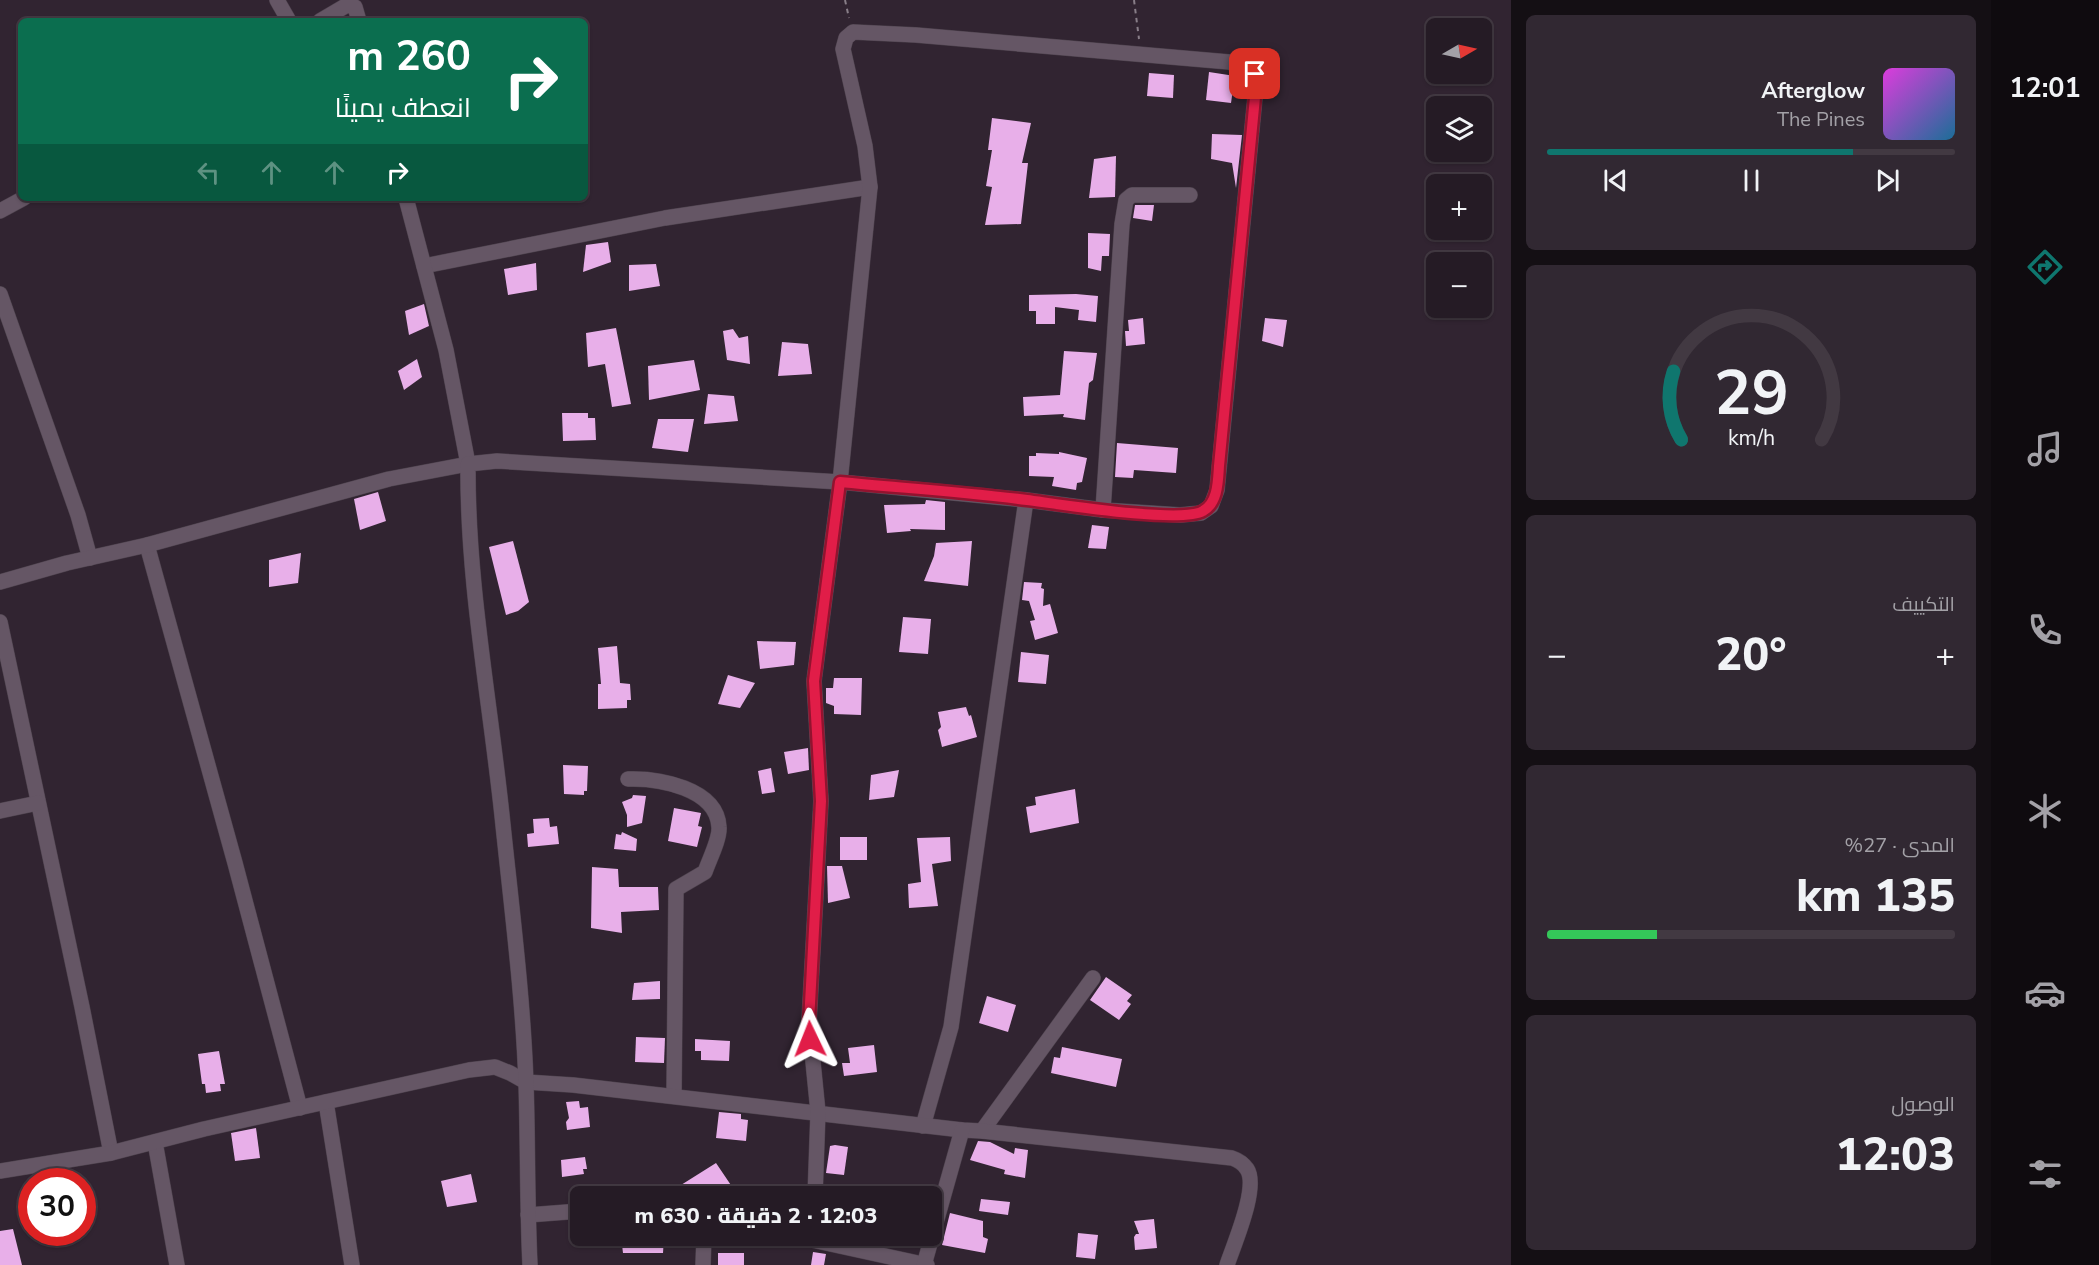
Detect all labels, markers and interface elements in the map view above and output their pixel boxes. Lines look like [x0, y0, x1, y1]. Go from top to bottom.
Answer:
north arrow [1426, 18, 1492, 84]
map controls [1426, 18, 1492, 318]
text: 260 m [347, 28, 471, 85]
icon: right [492, 42, 570, 120]
pin [1229, 48, 1280, 99]
icon: arrive [1238, 57, 1271, 90]
text: 12:01 [2009, 70, 2081, 107]
text: Afterglow [1761, 76, 1865, 106]
text: انعطف يمينًا [334, 90, 471, 127]
button: layers [1426, 96, 1492, 162]
text: The Pines [1777, 106, 1865, 133]
icon: left [192, 156, 225, 189]
icon: ahead [255, 156, 288, 189]
icon: ahead [318, 156, 351, 189]
icon: right [381, 156, 414, 189]
icon: previous [1599, 164, 1632, 197]
icon: pause [1735, 164, 1768, 197]
icon: next [1871, 164, 1904, 197]
button: + [1426, 174, 1492, 240]
icon: directions [2024, 246, 2066, 288]
button: − [1426, 252, 1492, 318]
text: 29 [1714, 351, 1788, 436]
text: km/h [1727, 423, 1775, 453]
icon: music [2024, 428, 2066, 470]
text: التكييف [1892, 591, 1955, 618]
icon: phone [2024, 609, 2066, 651]
text: 20° [1715, 625, 1787, 686]
text: − [1547, 633, 1567, 678]
text: + [1935, 633, 1955, 678]
icon: climate [2024, 790, 2066, 832]
text: المدى · 27% [1845, 832, 1955, 859]
text: 135 km [1796, 866, 1955, 927]
icon: car [2024, 972, 2066, 1014]
position arrow [778, 1007, 842, 1071]
text: الوصول [1891, 1091, 1955, 1118]
text: 12:03 [1835, 1125, 1955, 1186]
icon: filters [2024, 1153, 2066, 1195]
speed limit sign: 30 [18, 1168, 96, 1246]
text: 12:03 · 2 دقيقة · 630 m [635, 1201, 877, 1231]

